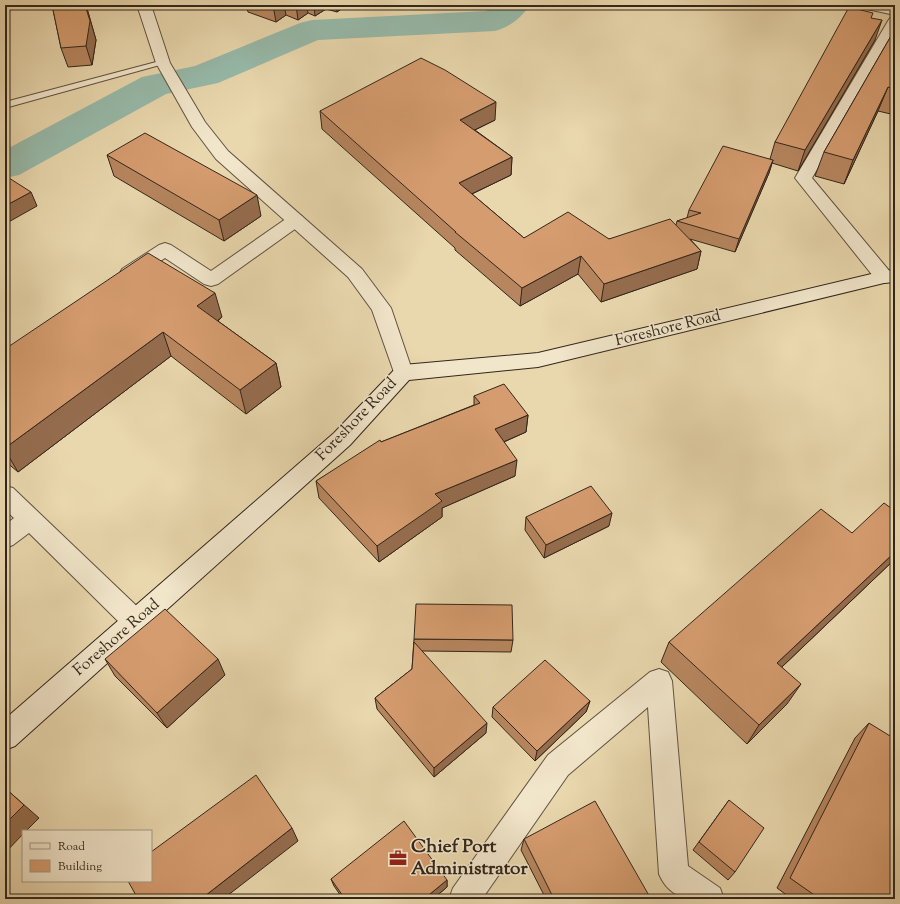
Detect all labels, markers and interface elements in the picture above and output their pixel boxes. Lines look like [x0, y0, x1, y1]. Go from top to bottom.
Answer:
street label: Foreshore Road [613, 305, 723, 353]
street label: Foreshore Road [311, 373, 403, 467]
street label: Foreshore Road [69, 594, 165, 682]
legend [22, 830, 152, 882]
place label: Chief Port Administrator [411, 834, 529, 883]
text: Road [58, 838, 85, 856]
office icon: Chief Port Administrator [388, 848, 408, 868]
text: Building [58, 858, 102, 876]

